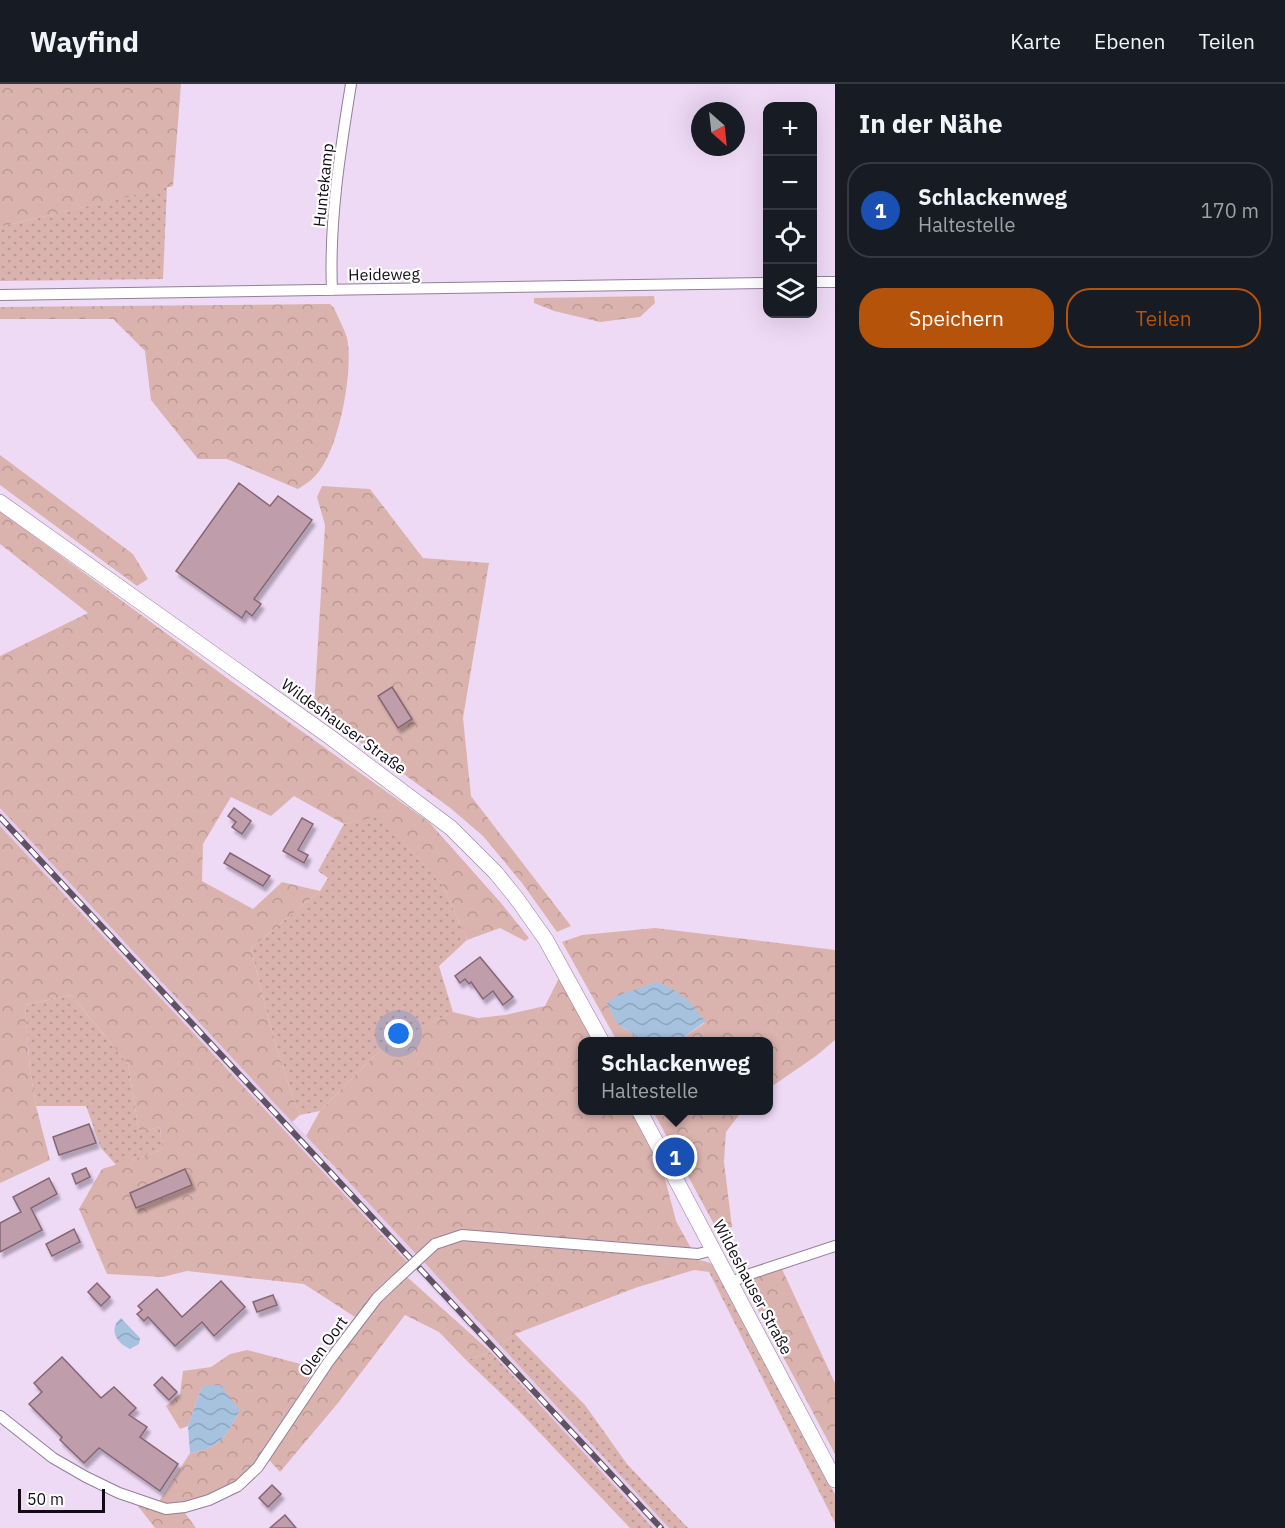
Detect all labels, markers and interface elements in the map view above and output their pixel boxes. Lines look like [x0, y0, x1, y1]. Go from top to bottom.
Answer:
text: Wayfind [30, 23, 139, 60]
text: Karte [1010, 27, 1061, 55]
text: Ebenen [1094, 27, 1165, 55]
text: Teilen [1198, 27, 1255, 55]
north arrow [691, 102, 745, 156]
map controls [763, 102, 817, 318]
button: + [763, 102, 817, 156]
text: In der Nähe [859, 106, 1003, 140]
street label: Huntekamp [309, 142, 337, 228]
button: − [763, 156, 817, 210]
text: Schlackenweg [918, 182, 1067, 211]
text: 1 [875, 197, 887, 224]
text: 170 m [1201, 197, 1259, 224]
button: locate [763, 210, 817, 264]
text: Haltestelle [918, 211, 1015, 238]
street label: Heideweg [348, 263, 420, 285]
button: layers [763, 264, 817, 318]
button: Speichern [859, 288, 1054, 348]
button: Teilen [1066, 288, 1261, 348]
street label: Wildeshauser Straße [278, 674, 411, 778]
your location [384, 1019, 413, 1048]
popup [578, 1037, 773, 1115]
text: Schlackenweg [601, 1048, 750, 1077]
text: Haltestelle [601, 1077, 698, 1104]
pin: 1 [656, 1134, 694, 1180]
street label: Wildeshauser Straße [709, 1216, 797, 1358]
street label: Olen Oort [295, 1312, 351, 1380]
scale bar [18, 1486, 105, 1514]
text: 50 m [27, 1489, 64, 1509]

